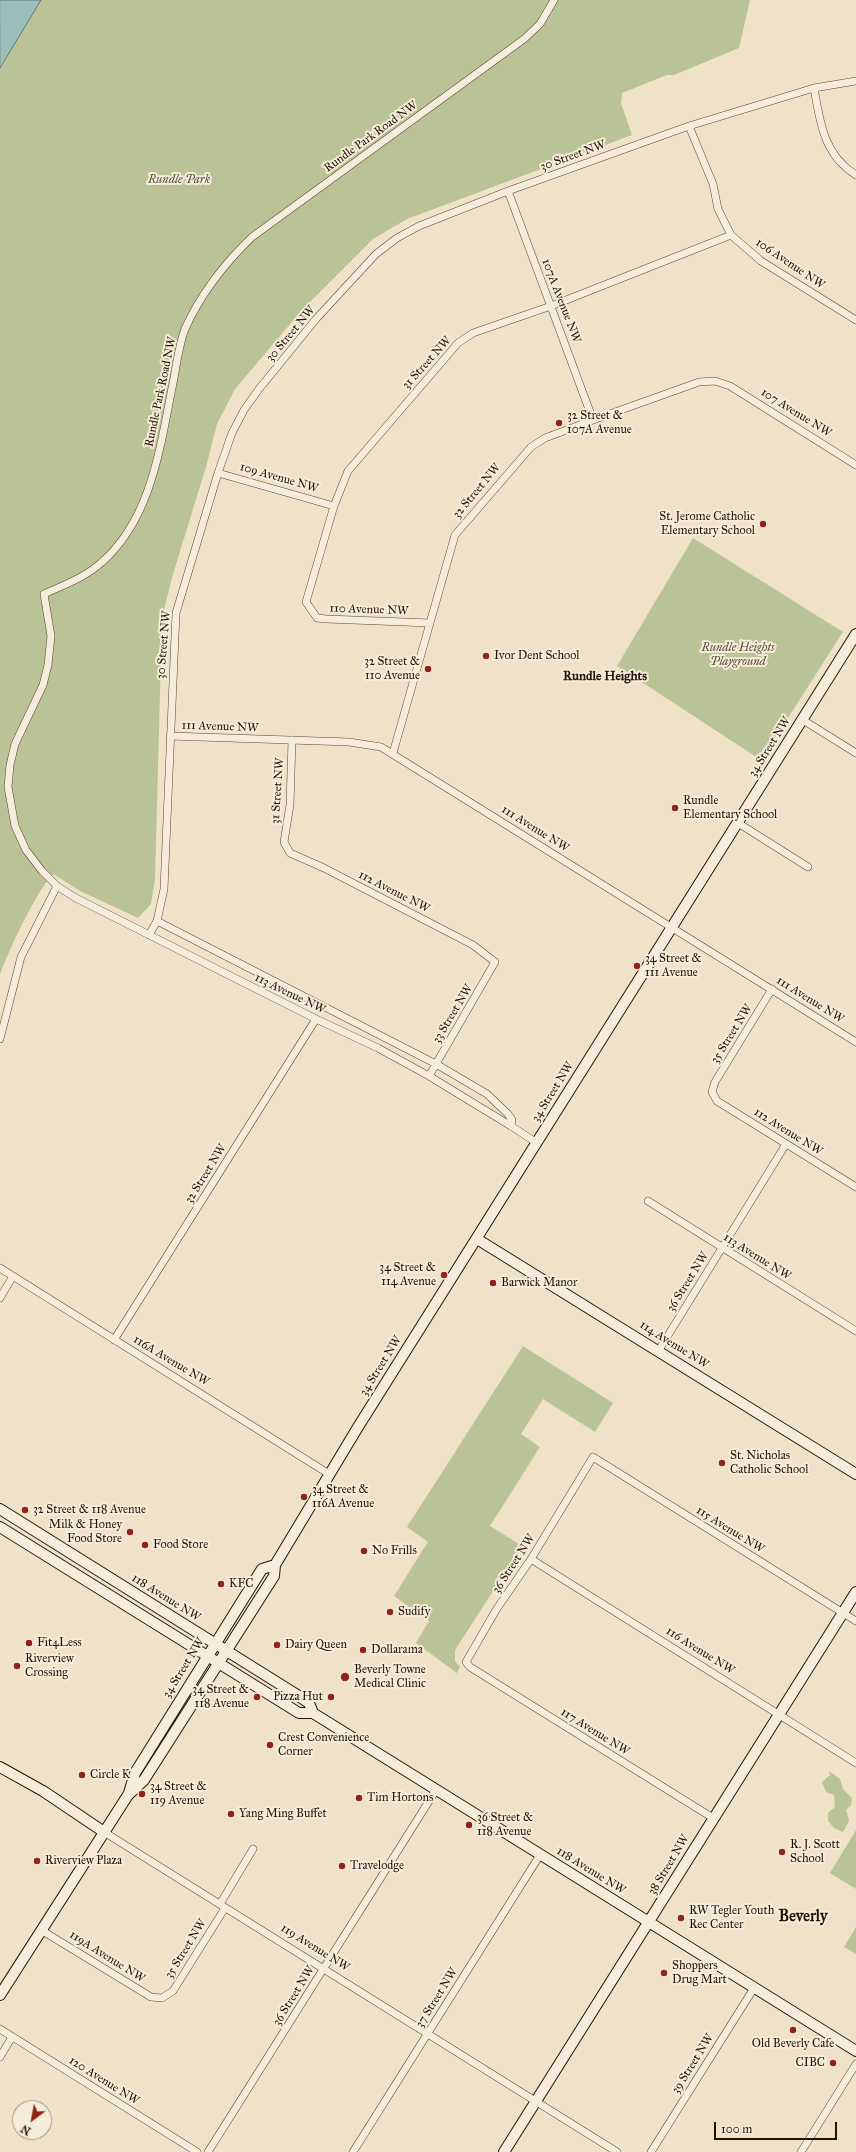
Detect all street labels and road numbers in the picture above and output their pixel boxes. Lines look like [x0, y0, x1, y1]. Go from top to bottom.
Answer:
street label: Rundle Park Road NW [321, 98, 421, 176]
street label: 30 Street NW [538, 138, 608, 174]
street label: 106 Avenue NW [753, 235, 827, 293]
street label: 107A Avenue NW [538, 257, 584, 345]
street label: 30 Street NW [264, 303, 318, 365]
street label: 31 Street NW [400, 334, 454, 392]
street label: Rundle Park Road NW [142, 336, 180, 448]
street label: 107 Avenue NW [758, 385, 834, 441]
street label: 109 Avenue NW [238, 460, 320, 496]
street label: 32 Street NW [450, 461, 504, 521]
street label: 110 Avenue NW [329, 601, 409, 619]
street label: 30 Street NW [154, 610, 174, 680]
street label: 34 Street NW [746, 714, 794, 780]
street label: 111 Avenue NW [181, 718, 259, 736]
street label: 31 Street NW [269, 758, 287, 824]
street label: 111 Avenue NW [499, 802, 571, 856]
street label: 112 Avenue NW [356, 868, 432, 916]
street label: 113 Avenue NW [252, 971, 328, 1017]
street label: 111 Avenue NW [774, 973, 846, 1027]
street label: 33 Street NW [430, 982, 476, 1046]
street label: 35 Street NW [708, 1002, 756, 1066]
street label: 34 Street NW [529, 1059, 577, 1125]
street label: 112 Avenue NW [751, 1105, 825, 1159]
street label: 32 Street NW [182, 1142, 230, 1206]
street label: 113 Avenue NW [721, 1230, 793, 1284]
street label: 36 Street NW [664, 1250, 712, 1314]
street label: 114 Avenue NW [637, 1318, 711, 1372]
street label: 116A Avenue NW [130, 1333, 212, 1389]
street label: 34 Street NW [357, 1333, 405, 1399]
street label: 115 Avenue NW [693, 1503, 767, 1557]
street label: 36 Street NW [490, 1532, 538, 1596]
street label: 118 Avenue NW [129, 1571, 203, 1625]
street label: 116 Avenue NW [663, 1624, 737, 1678]
street label: 34 Street NW [160, 1635, 208, 1701]
street label: 117 Avenue NW [558, 1705, 632, 1759]
street label: 38 Street NW [645, 1832, 693, 1898]
street label: 118 Avenue NW [554, 1844, 628, 1898]
street label: 35 Street NW [162, 1917, 210, 1981]
street label: 119 Avenue NW [278, 1921, 352, 1975]
street label: 119A Avenue NW [66, 1928, 148, 1986]
street label: 36 Street NW [270, 1964, 318, 2028]
street label: 37 Street NW [413, 1965, 461, 2031]
street label: 39 Street NW [669, 2031, 717, 2097]
street label: 120 Avenue NW [66, 2054, 142, 2108]

